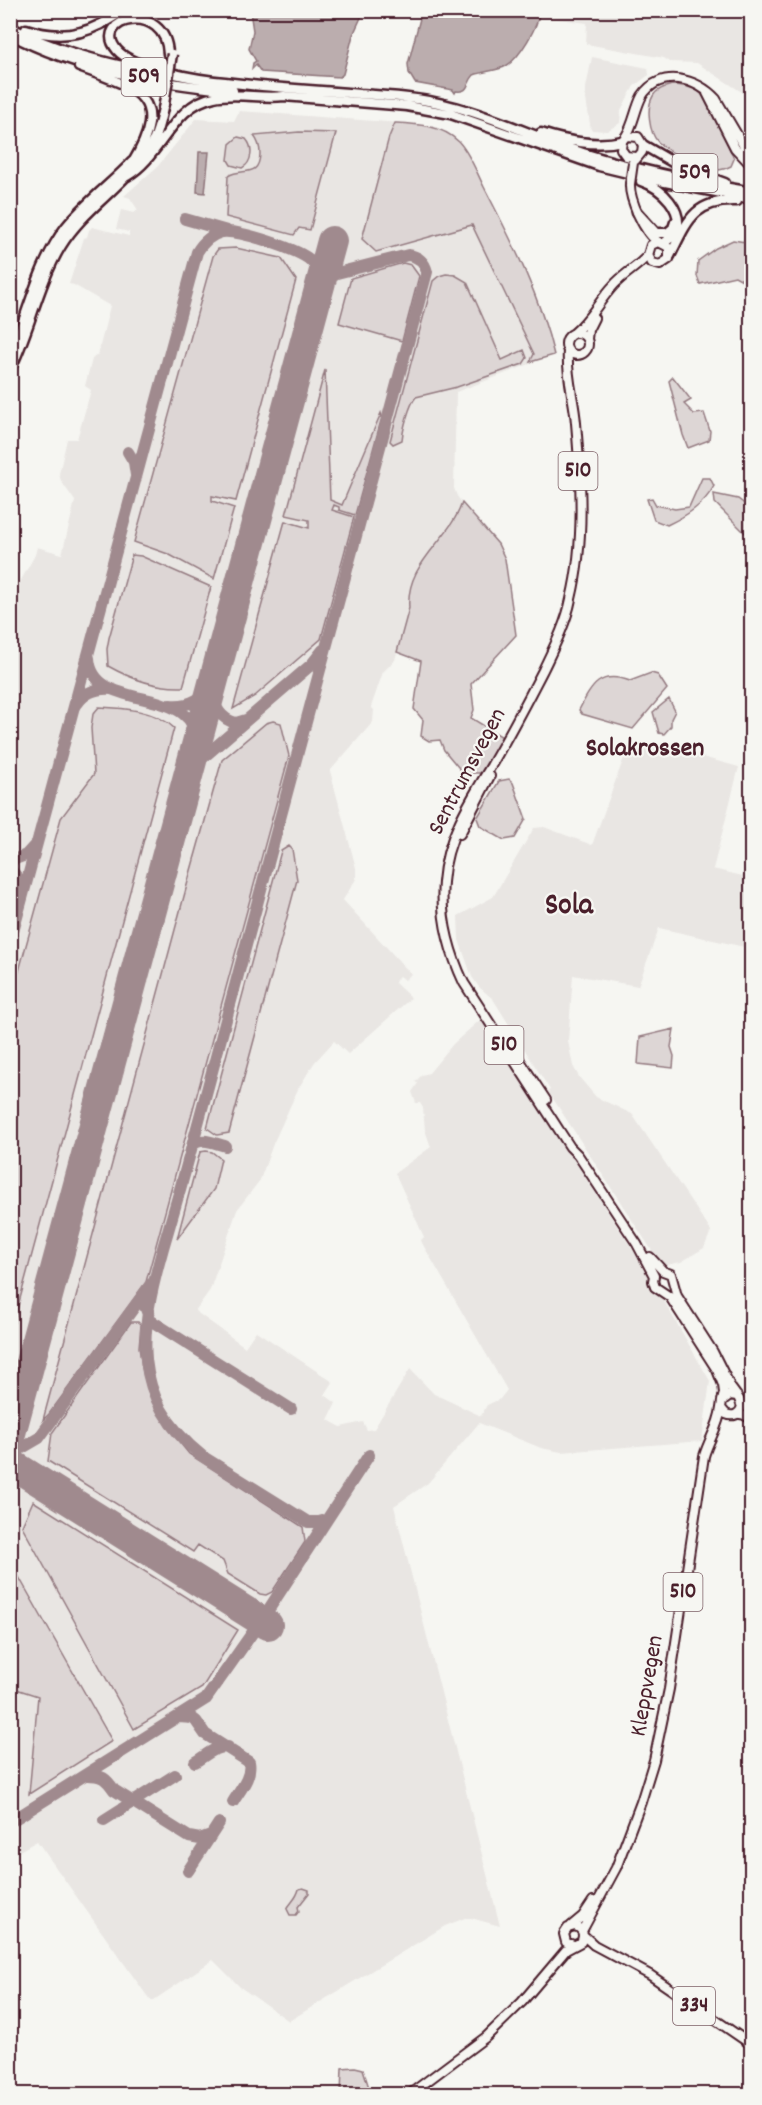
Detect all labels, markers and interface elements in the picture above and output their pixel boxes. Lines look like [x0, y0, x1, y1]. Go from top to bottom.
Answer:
road number: 509 [122, 58, 166, 96]
road number: 509 [672, 154, 718, 192]
road number: 510 [558, 452, 598, 490]
street label: Sentrumsvegen [420, 702, 516, 842]
district label: Solakrossen [586, 731, 704, 768]
district label: Sola [545, 886, 594, 929]
road number: 510 [484, 1026, 524, 1064]
road number: 510 [664, 1573, 702, 1611]
street label: Kleppvegen [622, 1633, 674, 1739]
road number: 334 [673, 1987, 715, 2025]

